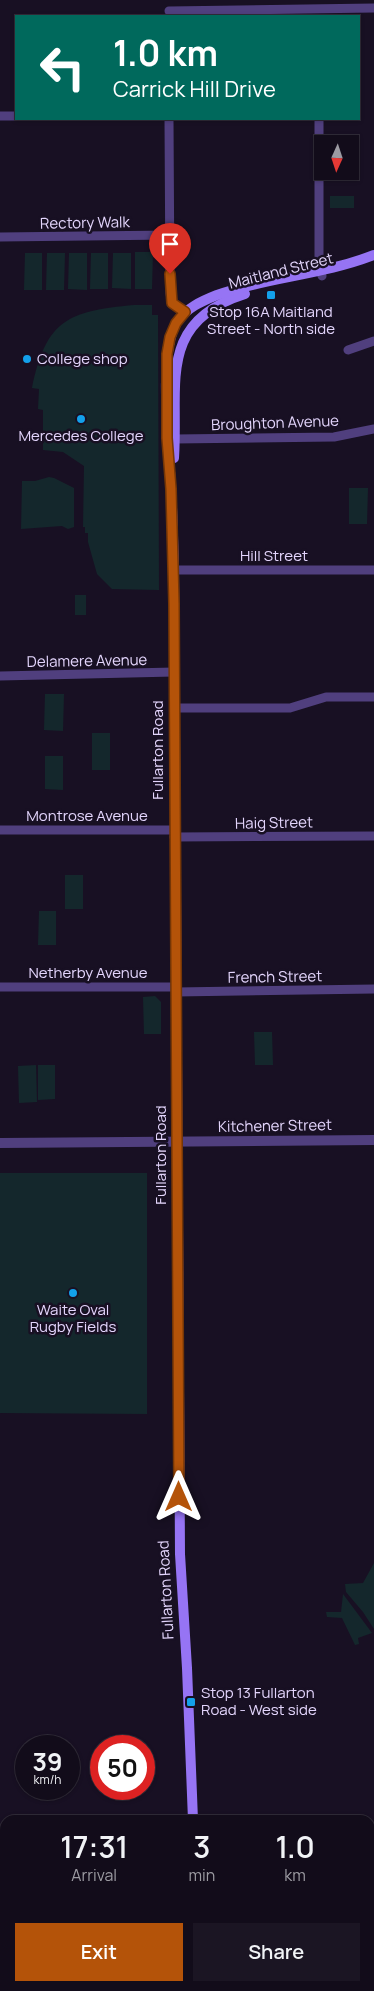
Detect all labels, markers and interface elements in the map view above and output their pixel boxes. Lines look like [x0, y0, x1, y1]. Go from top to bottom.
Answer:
text: 1.0 km [113, 29, 218, 77]
icon: left [30, 35, 95, 100]
text: Carrick Hill Drive [113, 74, 276, 104]
north arrow [314, 135, 359, 180]
map controls [314, 135, 359, 180]
street label: Rectory Walk [40, 211, 131, 234]
pin [149, 223, 191, 274]
icon: arrive [156, 230, 184, 258]
street label: Maitland Street [226, 247, 335, 294]
marker: Stop 16A Maitland Street - North side [265, 289, 277, 301]
place label: Stop 16A Maitland Street - North side [207, 301, 335, 339]
place label: College shop [37, 348, 128, 369]
marker: College shop [21, 353, 33, 365]
street label: Broughton Avenue [211, 410, 339, 435]
marker: Mercedes College [75, 413, 87, 425]
place label: Mercedes College [18, 425, 144, 446]
street label: Hill Street [240, 545, 308, 566]
street label: Delamere Avenue [27, 649, 148, 672]
street label: Fullarton Road [147, 700, 168, 800]
street label: Montrose Avenue [26, 805, 148, 826]
street label: Haig Street [235, 811, 313, 834]
street label: Netherby Avenue [29, 962, 148, 983]
street label: French Street [228, 965, 322, 988]
street label: Fullarton Road [150, 1105, 171, 1205]
street label: Kitchener Street [218, 1114, 332, 1137]
marker: Waite Oval Rugby Fields [67, 1287, 79, 1299]
place label: Waite Oval Rugby Fields [30, 1299, 116, 1337]
position arrow [152, 1470, 204, 1522]
street label: Fullarton Road [152, 1540, 179, 1640]
place label: Stop 13 Fullarton Road - West side [201, 1682, 317, 1720]
marker: Stop 13 Fullarton Road - West side [185, 1696, 197, 1708]
speed limit sign: 50 [90, 1735, 155, 1800]
text: 39 [32, 1744, 63, 1779]
text: km/h [34, 1771, 61, 1788]
text: 17:31 [60, 1826, 128, 1867]
text: 3 [193, 1826, 210, 1867]
text: 1.0 [275, 1826, 315, 1867]
text: Arrival [71, 1864, 117, 1886]
text: min [188, 1864, 215, 1886]
text: km [284, 1864, 306, 1886]
button: Exit [15, 1923, 183, 1981]
button: Share [193, 1923, 360, 1981]

